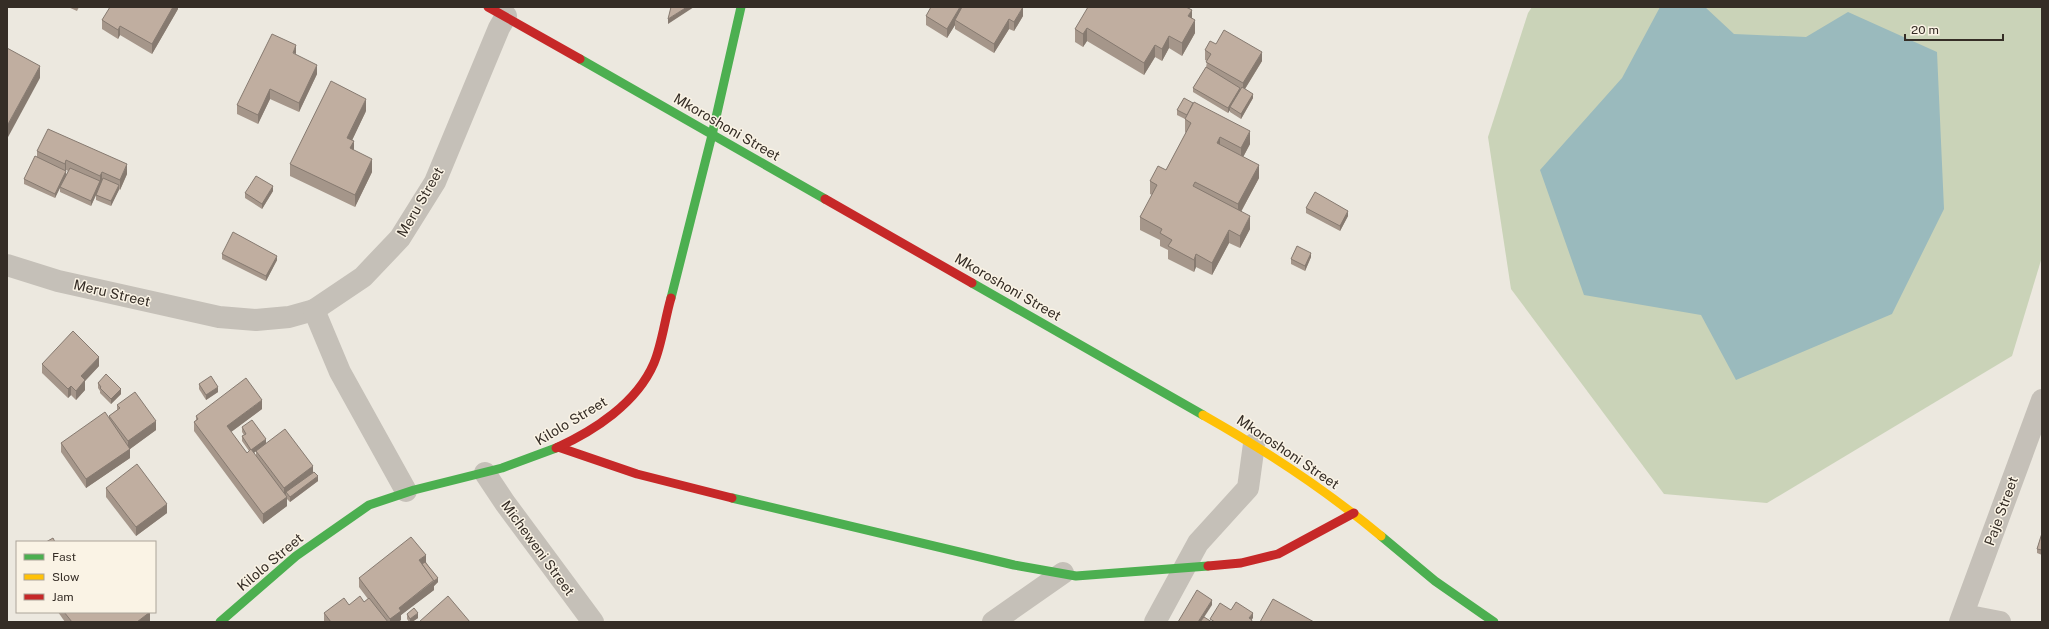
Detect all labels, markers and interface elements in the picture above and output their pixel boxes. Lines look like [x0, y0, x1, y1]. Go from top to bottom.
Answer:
scale bar [1905, 16, 2003, 42]
text: 20 m [1911, 23, 1939, 37]
street label: Mkoroshoni Street [671, 90, 783, 164]
street label: Meru Street [394, 164, 446, 240]
street label: Mkoroshoni Street [952, 250, 1064, 324]
street label: Meru Street [72, 276, 152, 310]
street label: Kilolo Street [532, 393, 610, 449]
street label: Mkoroshoni Street [1234, 412, 1342, 492]
street label: Paje Street [1981, 474, 2021, 548]
street label: Micheweni Street [498, 497, 578, 599]
street label: Kilolo Street [234, 530, 306, 594]
legend [16, 541, 156, 613]
text: Fast [52, 550, 77, 564]
text: Slow [52, 570, 80, 584]
text: Jam [52, 590, 74, 604]

